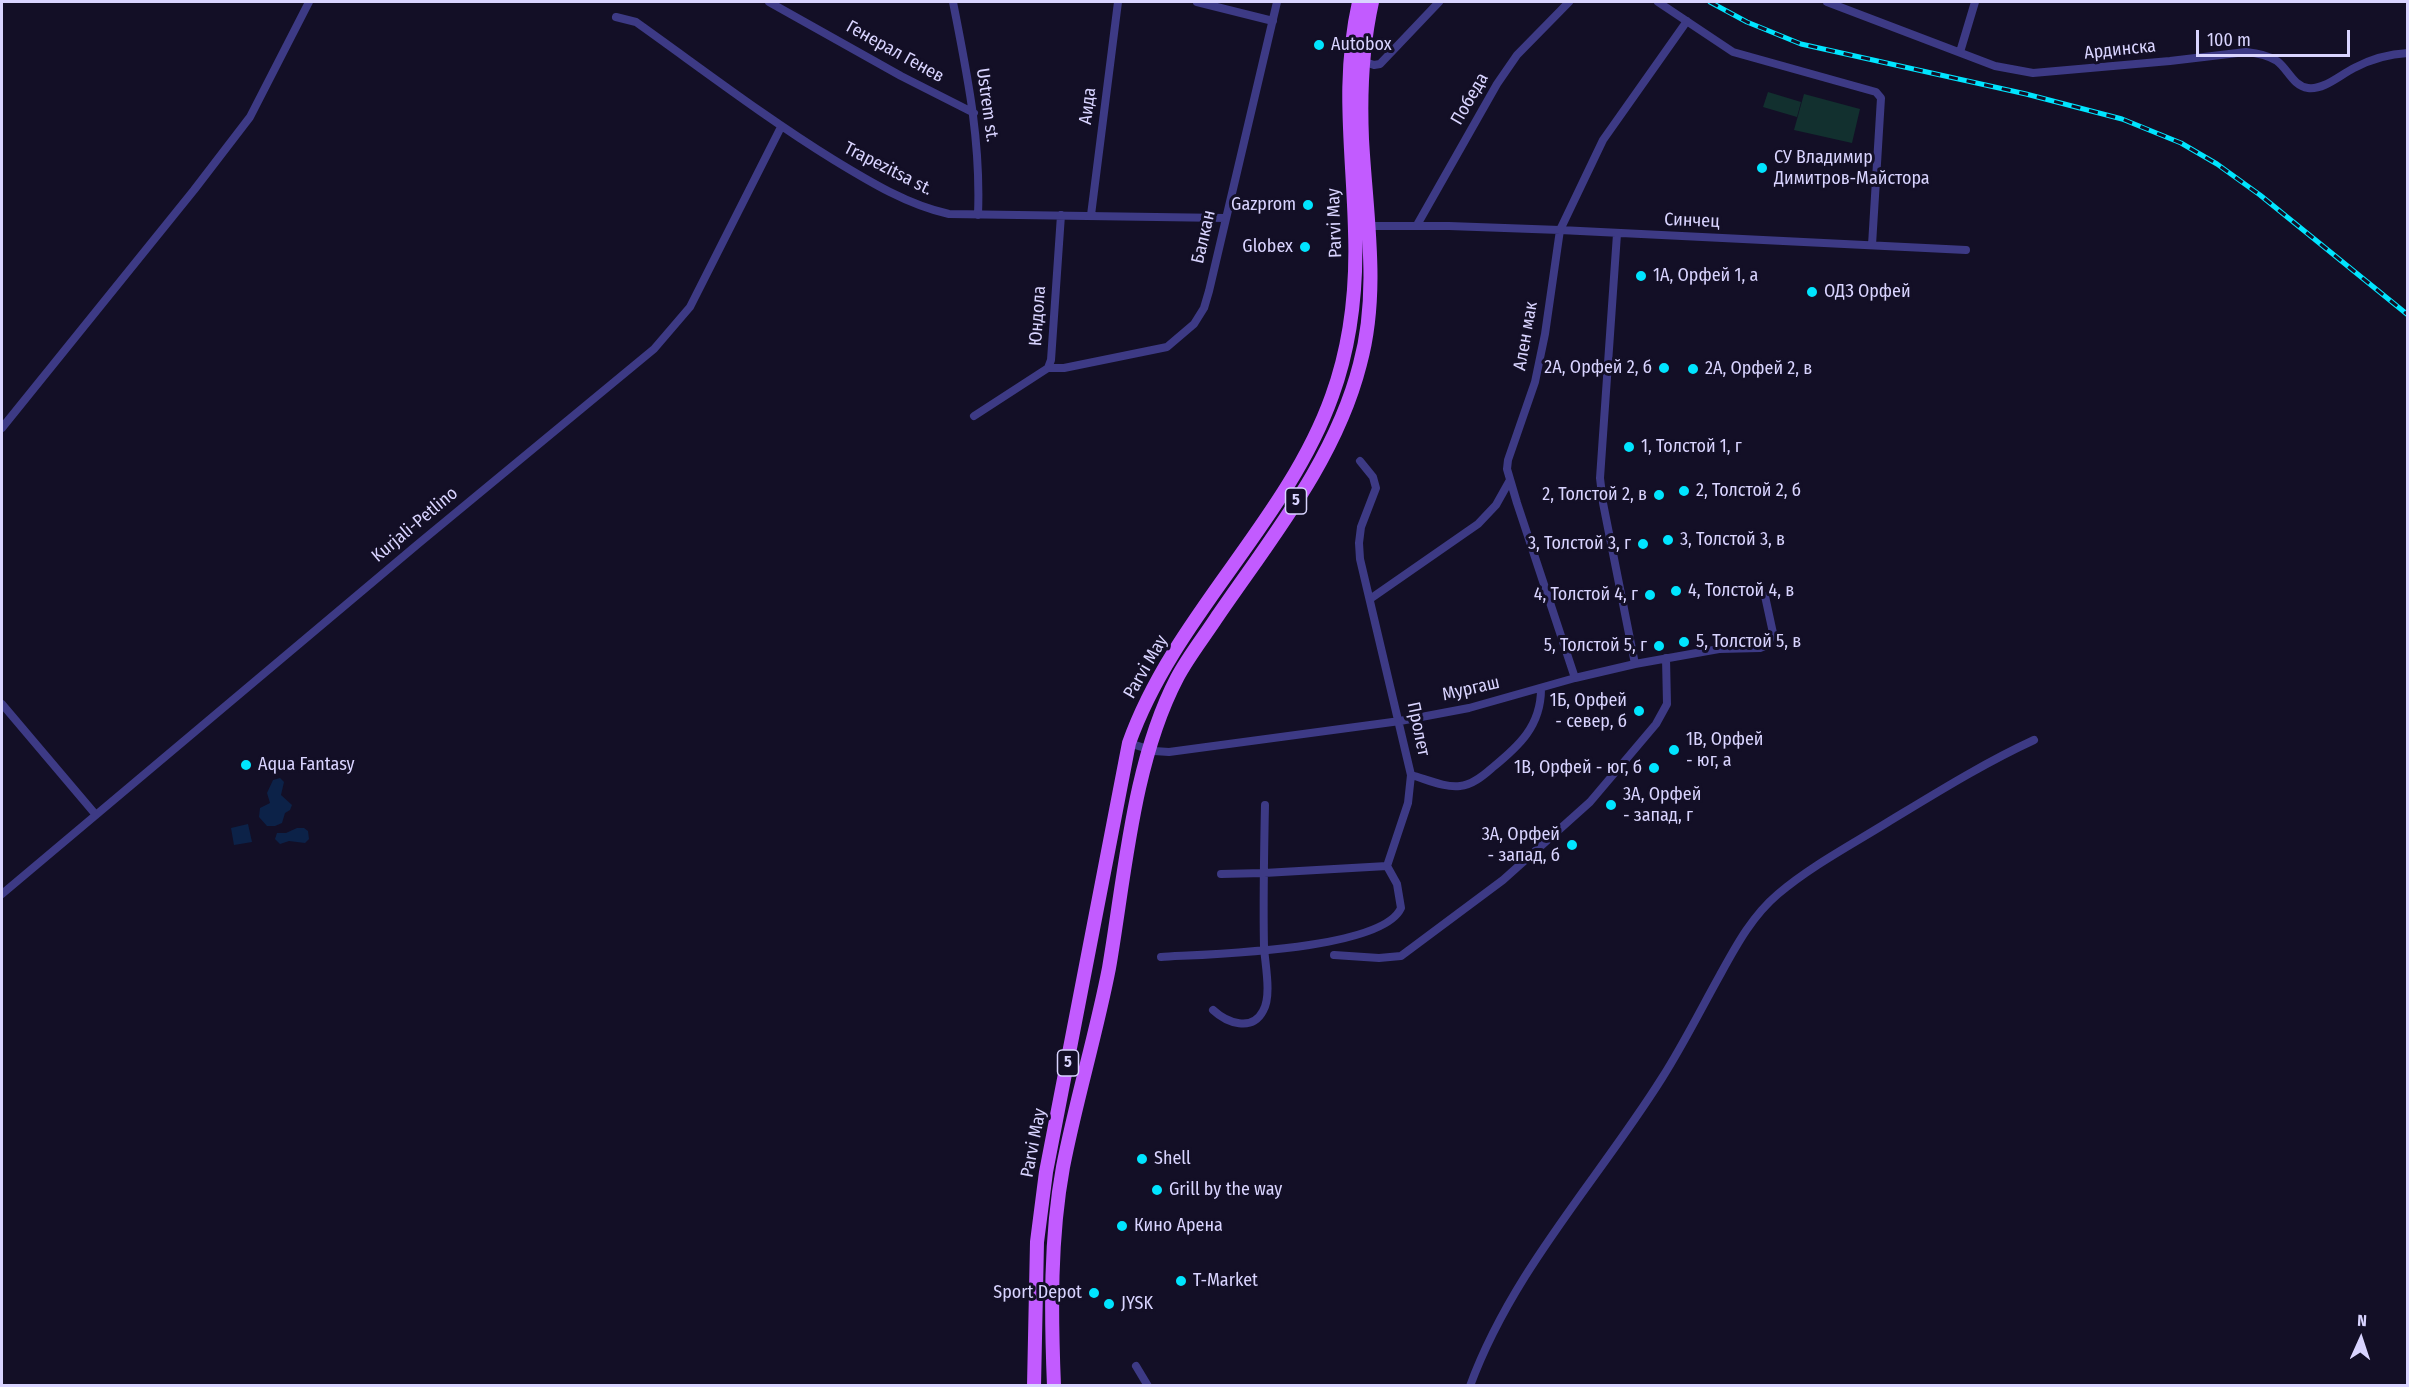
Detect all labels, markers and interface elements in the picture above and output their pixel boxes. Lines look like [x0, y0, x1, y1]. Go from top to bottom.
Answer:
street label: Генерал Генев [842, 16, 948, 88]
scale bar [2199, 18, 2354, 56]
text: 100 m [2207, 29, 2251, 51]
place label: Autobox [1331, 34, 1392, 56]
street label: Ардинска [2083, 36, 2157, 64]
marker: Autobox [1312, 38, 1326, 52]
street label: Ustrem st. [971, 67, 1003, 143]
street label: Победа [1447, 69, 1493, 129]
street label: Аида [1075, 86, 1101, 126]
street label: Trapezitsa st. [840, 138, 936, 200]
place label: СУ Владимир Димитров-Майстора [1774, 147, 1930, 190]
marker: СУ Владимир Димитров-Майстора [1755, 161, 1769, 175]
street label: Parvi May [1323, 188, 1347, 258]
place label: Gazprom [1231, 194, 1296, 216]
marker: Gazprom [1301, 198, 1315, 212]
street label: Балкан [1187, 208, 1221, 266]
street label: Синчец [1664, 209, 1720, 233]
place label: Globex [1242, 236, 1293, 258]
marker: Globex [1298, 240, 1312, 254]
place label: 1А, Орфей 1, а [1653, 265, 1758, 287]
marker: 1А, Орфей 1, а [1634, 269, 1648, 283]
place label: ОДЗ Орфей [1824, 281, 1911, 303]
street label: Юндола [1025, 285, 1051, 347]
marker: ОДЗ Орфей [1805, 285, 1819, 299]
street label: Ален мак [1509, 300, 1543, 372]
place label: 2А, Орфей 2, б [1544, 357, 1652, 379]
place label: 2А, Орфей 2, в [1705, 358, 1812, 380]
marker: 2А, Орфей 2, б [1657, 361, 1671, 375]
marker: 2А, Орфей 2, в [1686, 362, 1700, 376]
place label: 1, Толстой 1, г [1641, 436, 1742, 458]
marker: 1, Толстой 1, г [1622, 440, 1636, 454]
place label: 2, Толстой 2, б [1696, 480, 1801, 502]
street label: Kurjali-Petlino [368, 483, 462, 567]
place label: 2, Толстой 2, в [1542, 484, 1647, 506]
marker: 2, Толстой 2, б [1677, 484, 1691, 498]
road number: 5 [1286, 488, 1306, 514]
marker: 2, Толстой 2, в [1652, 488, 1666, 502]
place label: 3, Толстой 3, в [1680, 529, 1785, 551]
place label: 3, Толстой 3, г [1528, 533, 1631, 555]
marker: 3, Толстой 3, в [1661, 533, 1675, 547]
marker: 3, Толстой 3, г [1636, 537, 1650, 551]
place label: 4, Толстой 4, в [1688, 580, 1794, 602]
place label: 4, Толстой 4, г [1534, 584, 1638, 606]
marker: 4, Толстой 4, в [1669, 584, 1683, 598]
marker: 4, Толстой 4, г [1643, 588, 1657, 602]
street label: Parvi May [1119, 631, 1173, 703]
place label: 5, Толстой 5, в [1696, 631, 1801, 653]
place label: 5, Толстой 5, г [1544, 635, 1647, 657]
marker: 5, Толстой 5, в [1677, 635, 1691, 649]
marker: 5, Толстой 5, г [1652, 639, 1666, 653]
street label: Мургаш [1440, 672, 1502, 706]
place label: 1Б, Орфей - север, б [1550, 690, 1627, 732]
street label: Пролет [1402, 700, 1434, 758]
marker: 1Б, Орфей - север, б [1632, 704, 1646, 718]
place label: 1В, Орфей - юг, а [1686, 729, 1764, 771]
marker: 1В, Орфей - юг, а [1667, 743, 1681, 757]
place label: Aqua Fantasy [258, 754, 355, 776]
place label: 1В, Орфей - юг, б [1514, 757, 1642, 779]
marker: Aqua Fantasy [239, 758, 253, 772]
marker: 1В, Орфей - юг, б [1647, 761, 1661, 775]
place label: 3А, Орфей - запад, г [1623, 784, 1701, 826]
marker: 3А, Орфей - запад, г [1604, 798, 1618, 812]
place label: 3А, Орфей - запад, б [1482, 824, 1560, 866]
marker: 3А, Орфей - запад, б [1565, 838, 1579, 852]
road number: 5 [1058, 1050, 1078, 1076]
street label: Parvi May [1017, 1107, 1051, 1179]
place label: Shell [1154, 1148, 1191, 1170]
marker: Shell [1135, 1152, 1149, 1166]
place label: Grill by the way [1169, 1179, 1282, 1201]
marker: Grill by the way [1150, 1183, 1164, 1197]
place label: Кино Арена [1134, 1215, 1223, 1237]
marker: Кино Арена [1115, 1219, 1129, 1233]
place label: T-Market [1193, 1270, 1258, 1292]
marker: T-Market [1174, 1274, 1188, 1288]
place label: Sport Depot [993, 1282, 1082, 1304]
marker: Sport Depot [1087, 1286, 1101, 1300]
place label: JYSK [1121, 1293, 1153, 1315]
marker: JYSK [1102, 1297, 1116, 1311]
north arrow [2331, 1309, 2391, 1369]
text: N [2357, 1311, 2367, 1330]

